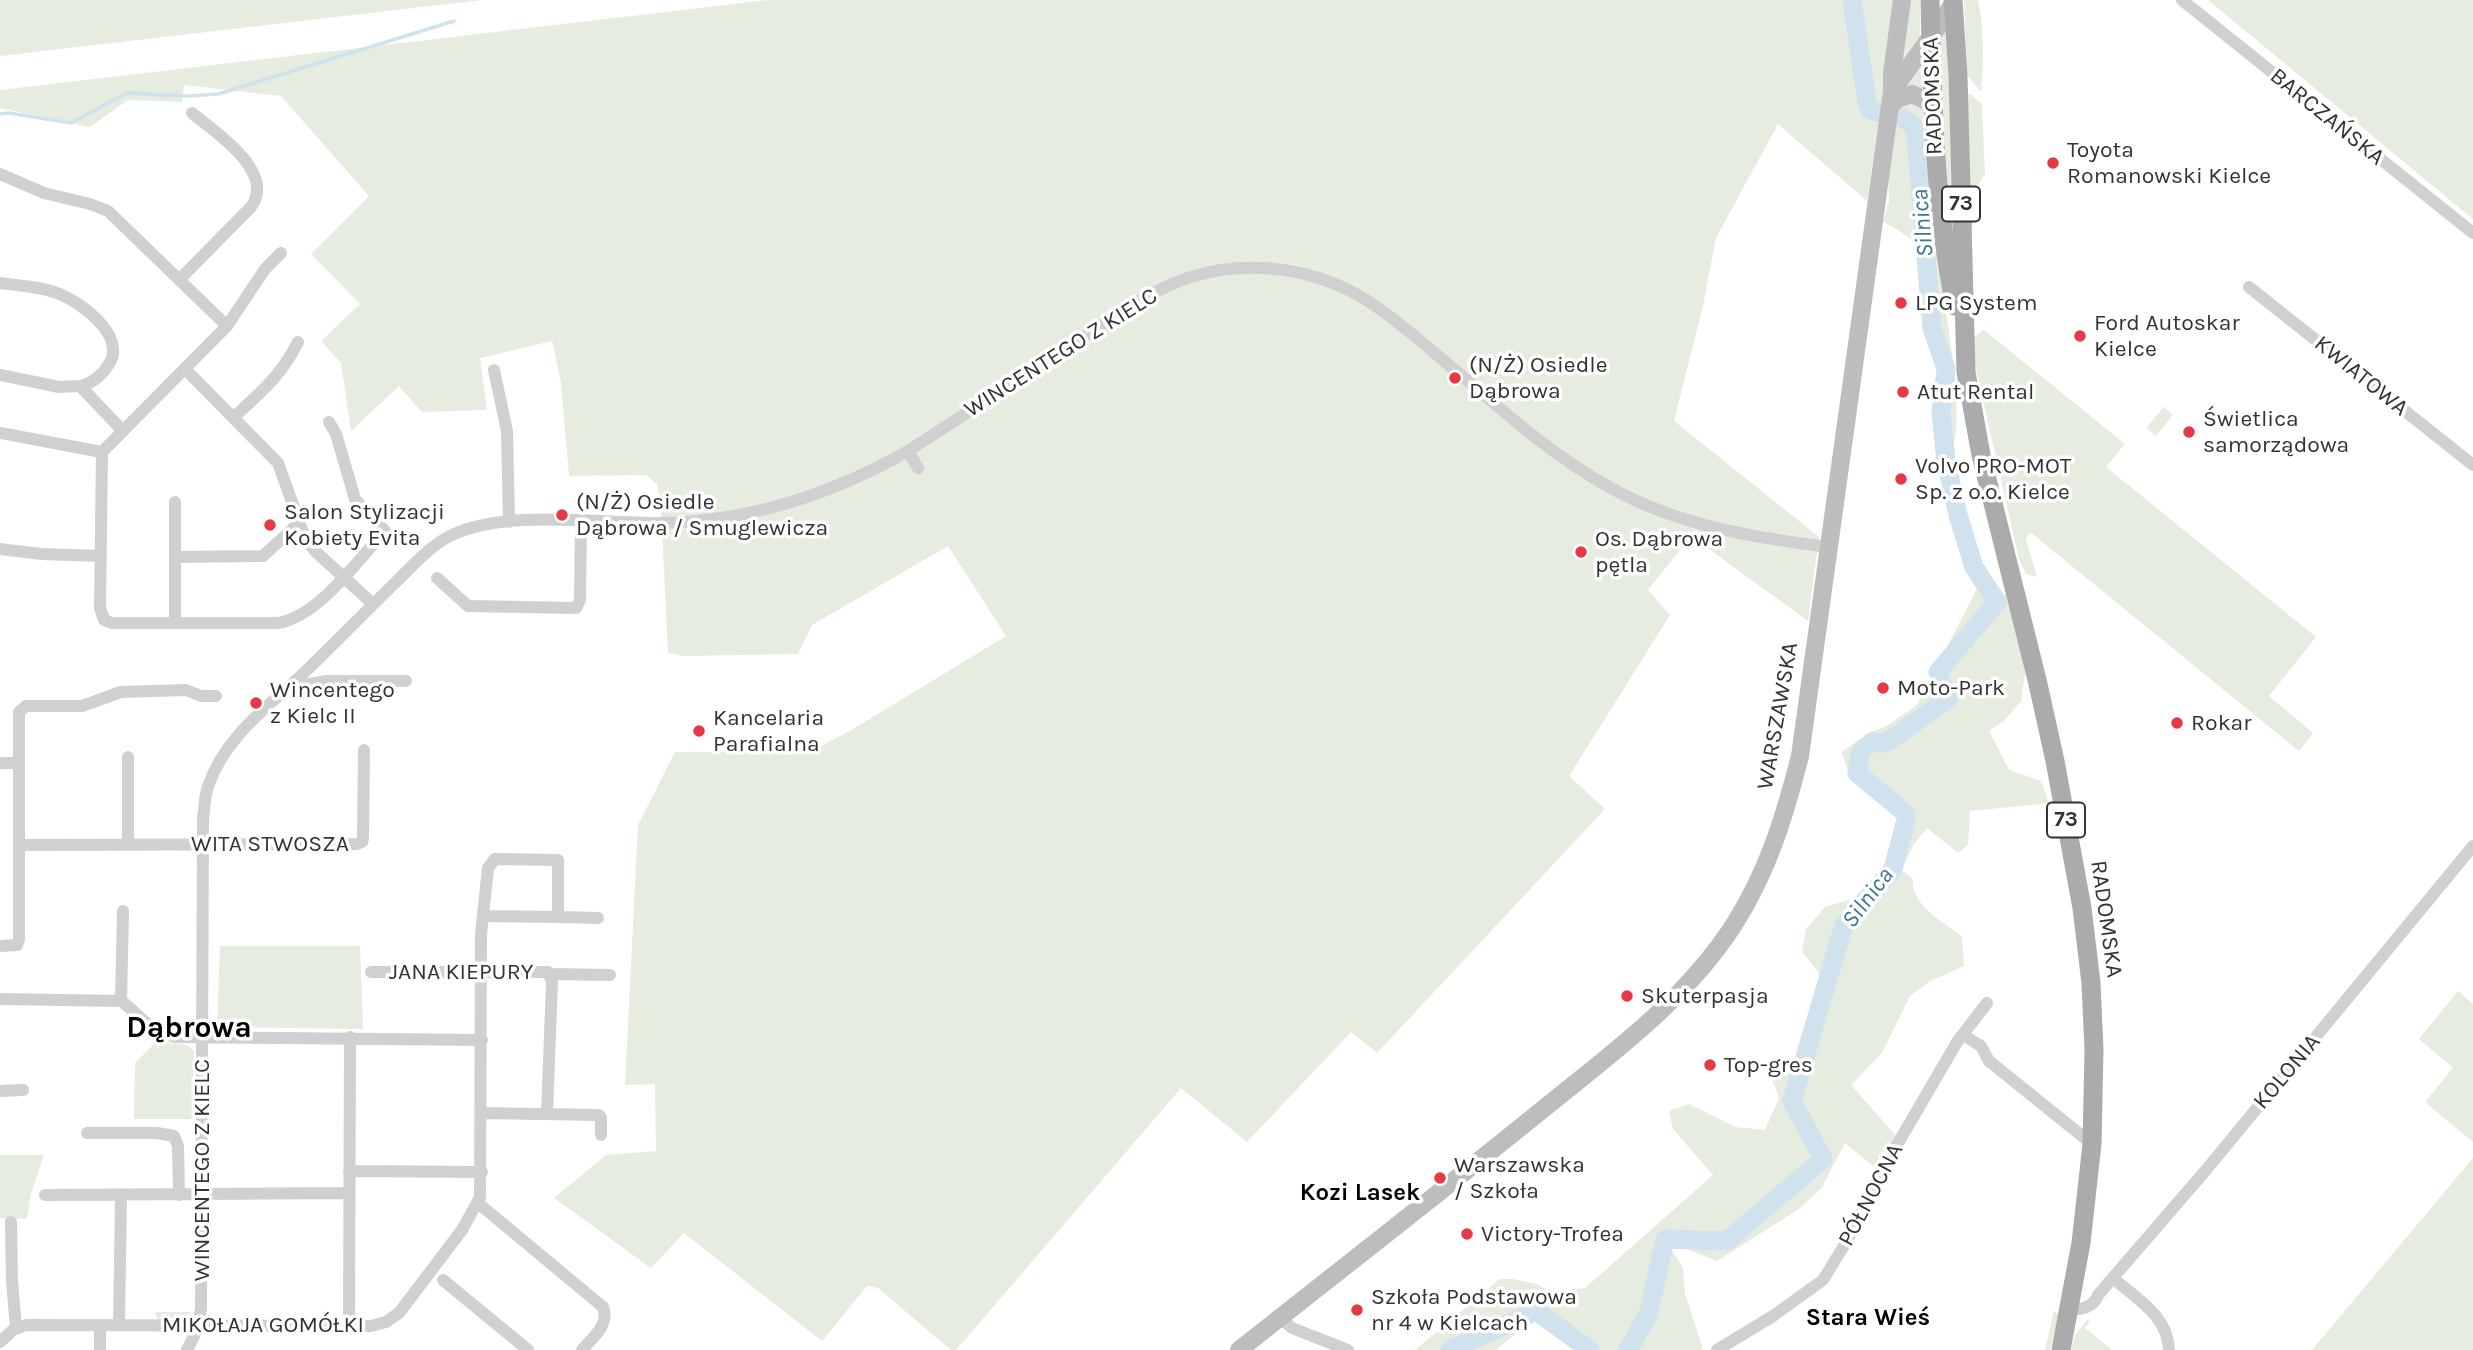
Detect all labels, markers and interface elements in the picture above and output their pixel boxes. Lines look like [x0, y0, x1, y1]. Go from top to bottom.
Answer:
street label: RADOMSKA [1917, 37, 1949, 155]
street label: BARCZAŃSKA [2264, 62, 2390, 172]
place label: Toyota Romanowski Kielce [2067, 136, 2271, 190]
marker: Toyota Romanowski Kielce [2045, 155, 2061, 171]
road number: 73 [1942, 186, 1980, 222]
water label: Silnica [1906, 188, 1940, 258]
street label: WINCENTEGO Z KIELC [959, 282, 1163, 424]
place label: LPG System [1915, 289, 2037, 317]
marker: LPG System [1893, 295, 1909, 311]
place label: Ford Autoskar Kielce [2094, 309, 2240, 363]
marker: Ford Autoskar Kielce [2072, 328, 2088, 344]
street label: KWIATOWA [2309, 330, 2413, 422]
place label: (N/Ż) Osiedle Dąbrowa [1469, 351, 1608, 405]
marker: (N/Ż) Osiedle Dąbrowa [1447, 370, 1463, 386]
place label: Atut Rental [1917, 378, 2034, 406]
marker: Atut Rental [1895, 384, 1911, 400]
place label: Świetlica samorządowa [2203, 405, 2349, 459]
marker: Świetlica samorządowa [2181, 424, 2197, 440]
place label: Volvo PRO-MOT Sp. z o.o. Kielce [1915, 452, 2071, 506]
marker: Volvo PRO-MOT Sp. z o.o. Kielce [1893, 471, 1909, 487]
place label: (N/Ż) Osiedle Dąbrowa / Smuglewicza [576, 488, 828, 542]
place label: Salon Stylizacji Kobiety Evita [284, 498, 445, 552]
marker: (N/Ż) Osiedle Dąbrowa / Smuglewicza [554, 507, 570, 523]
marker: Salon Stylizacji Kobiety Evita [262, 517, 278, 533]
place label: Os. Dąbrowa pętla [1595, 525, 1723, 579]
marker: Os. Dąbrowa pętla [1573, 544, 1589, 560]
street label: WARSZAWSKA [1751, 640, 1805, 792]
place label: Moto-Park [1897, 674, 2005, 702]
place label: Wincentego z Kielc II [270, 676, 395, 730]
marker: Moto-Park [1875, 680, 1891, 696]
marker: Wincentego z Kielc II [248, 695, 264, 711]
place label: Kancelaria Parafialna [713, 704, 824, 758]
place label: Rokar [2191, 709, 2252, 737]
marker: Rokar [2169, 715, 2185, 731]
marker: Kancelaria Parafialna [691, 723, 707, 739]
road number: 73 [2047, 802, 2085, 838]
street label: WITA STWOSZA [191, 830, 349, 858]
street label: RADOMSKA [2084, 859, 2128, 979]
water label: Silnica [1836, 862, 1900, 934]
street label: JANA KIEPURY [389, 958, 533, 986]
place label: Skuterpasja [1641, 982, 1769, 1010]
marker: Skuterpasja [1619, 988, 1635, 1004]
district label: Dąbrowa [126, 1010, 252, 1046]
street label: KOLONIA [2248, 1029, 2326, 1115]
place label: Top-gres [1724, 1051, 1813, 1079]
marker: Top-gres [1702, 1057, 1718, 1073]
street label: WINCENTEGO Z KIELC [188, 1059, 216, 1281]
street label: PÓŁNOCNA [1833, 1139, 1909, 1251]
place label: Warszawska / Szkoła [1454, 1151, 1585, 1205]
marker: Warszawska / Szkoła [1432, 1170, 1448, 1186]
district label: Kozi Lasek [1300, 1179, 1420, 1207]
place label: Victory-Trofea [1481, 1220, 1624, 1248]
marker: Victory-Trofea [1459, 1226, 1475, 1242]
place label: Szkoła Podstawowa nr 4 w Kielcach [1371, 1283, 1577, 1337]
marker: Szkoła Podstawowa nr 4 w Kielcach [1349, 1302, 1365, 1318]
district label: Stara Wieś [1806, 1304, 1930, 1332]
street label: MIKOŁAJA GOMÓŁKI [162, 1311, 364, 1339]

